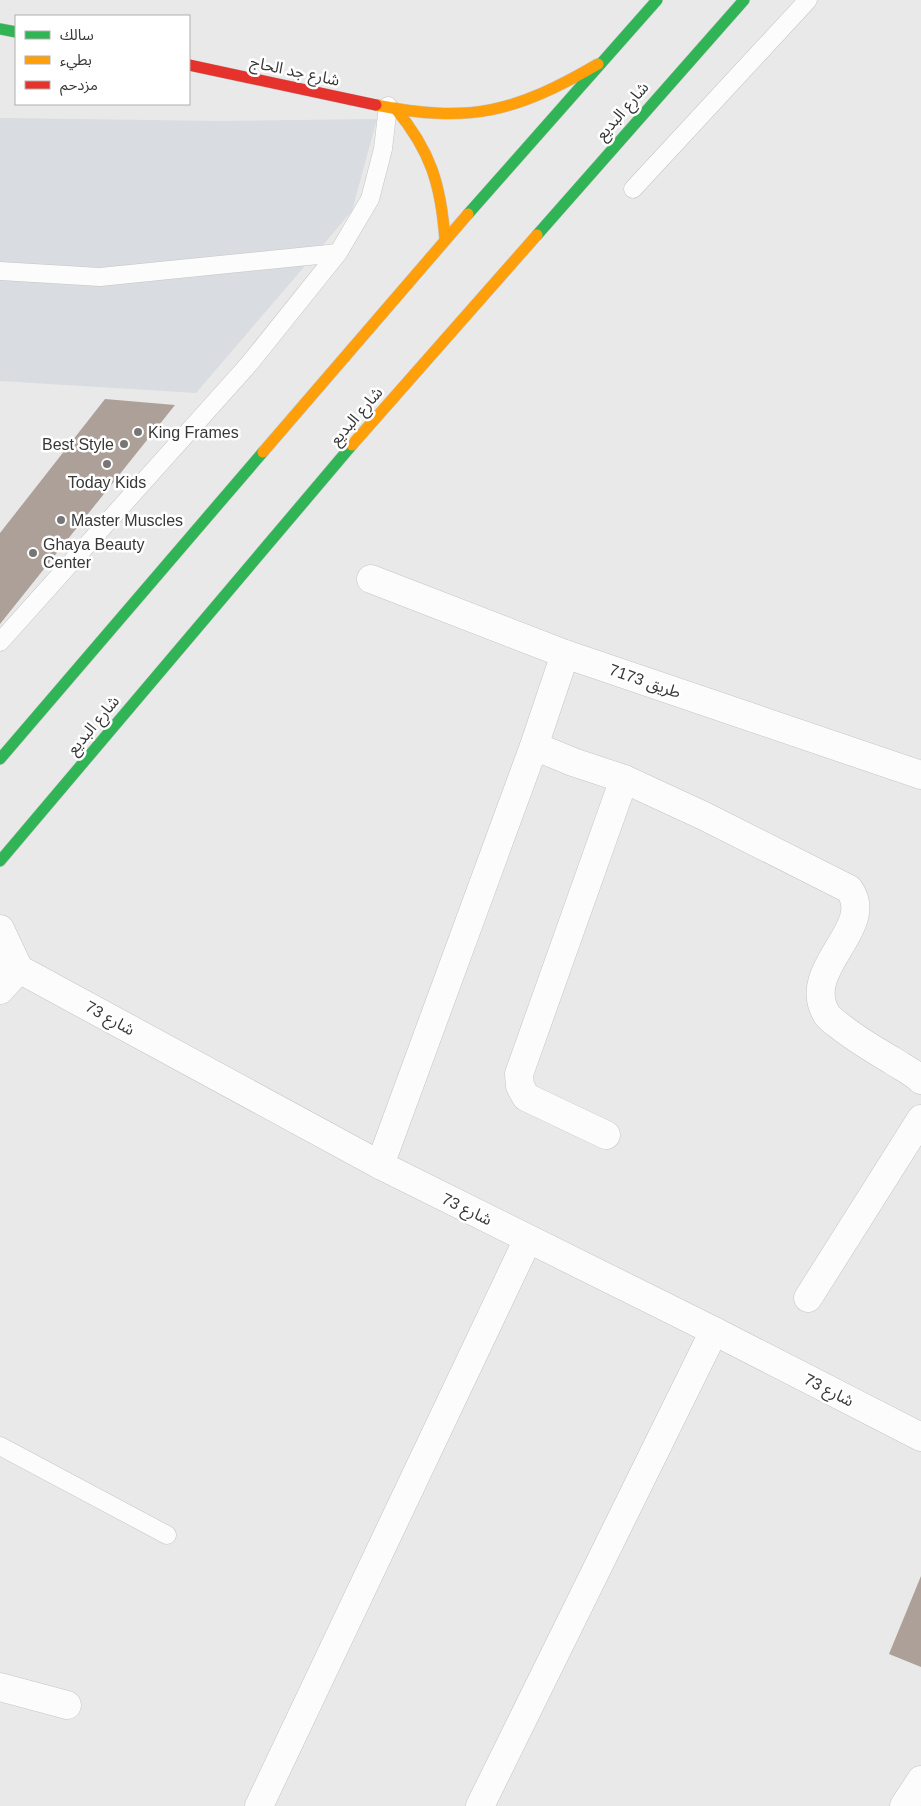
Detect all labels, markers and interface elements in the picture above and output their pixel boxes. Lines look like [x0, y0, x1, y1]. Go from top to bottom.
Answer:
legend [15, 15, 190, 105]
text: سالك [60, 26, 94, 43]
text: بطيء [60, 51, 92, 71]
street label: شارع جد الحاج [248, 53, 341, 93]
text: مزدحم [60, 76, 98, 96]
street label: شارع البديع [592, 79, 655, 146]
street label: شارع البديع [326, 384, 389, 451]
place label: King Frames [148, 424, 239, 441]
marker: King Frames [132, 426, 144, 438]
place label: Best Style [42, 436, 114, 453]
marker: Best Style [118, 438, 130, 450]
marker: Today Kids [101, 458, 113, 470]
place label: Today Kids [68, 474, 146, 491]
place label: Master Muscles [71, 512, 183, 529]
marker: Master Muscles [55, 514, 67, 526]
place label: Ghaya Beauty Center [43, 536, 144, 571]
marker: Ghaya Beauty Center [27, 547, 39, 559]
street label: طريق 7173 [606, 661, 683, 703]
street label: شارع البديع [64, 692, 125, 760]
street label: شارع 73 [81, 998, 137, 1042]
street label: شارع 73 [438, 1190, 495, 1232]
street label: شارع 73 [800, 1370, 857, 1413]

